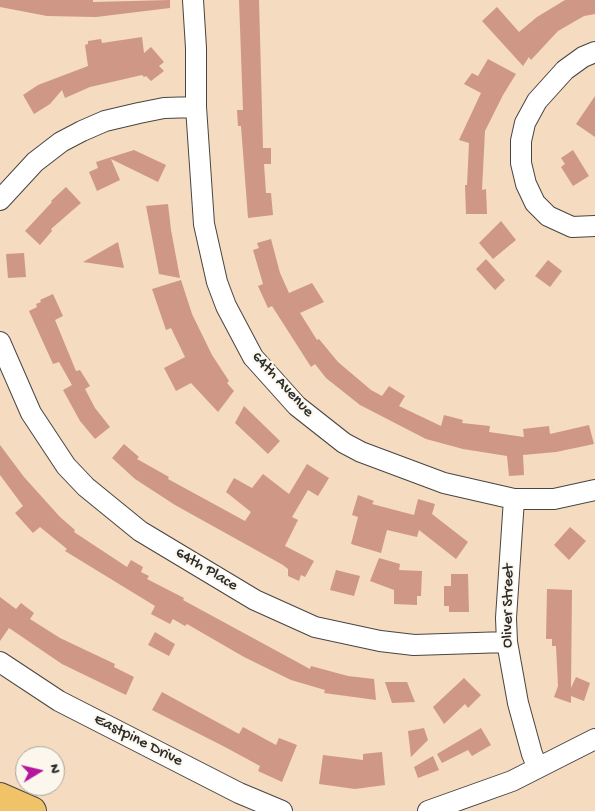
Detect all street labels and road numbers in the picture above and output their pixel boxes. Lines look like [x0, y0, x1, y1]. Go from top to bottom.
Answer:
street label: 64th Avenue [247, 348, 317, 422]
street label: 64th Place [171, 544, 241, 596]
street label: Oliver Street [499, 564, 519, 648]
street label: Eastpine Drive [90, 710, 186, 772]

